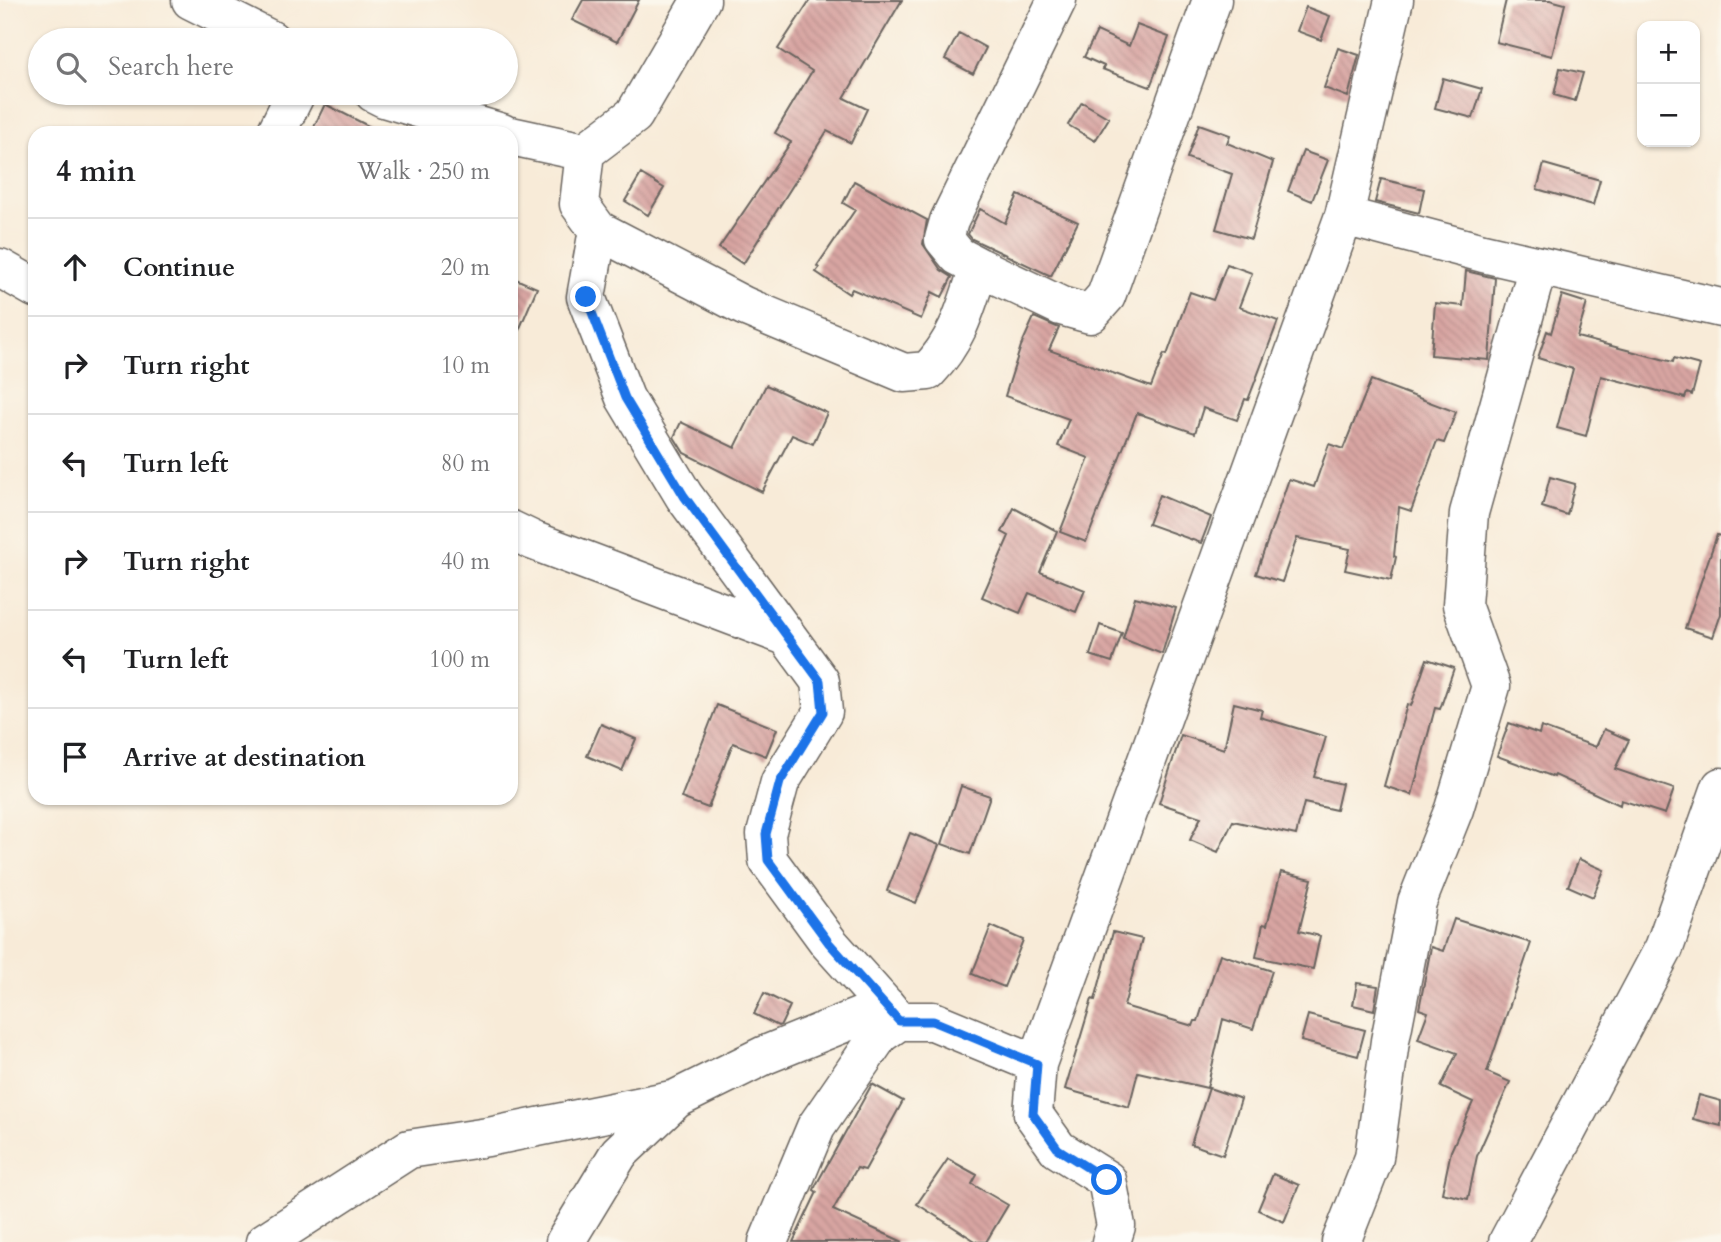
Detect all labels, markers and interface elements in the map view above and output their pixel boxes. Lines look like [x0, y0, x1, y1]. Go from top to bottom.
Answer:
map controls [1637, 21, 1700, 147]
button: + [1637, 21, 1700, 84]
search box [28, 28, 518, 105]
icon: search [52, 48, 90, 86]
text: Search here [108, 49, 234, 84]
button: − [1637, 84, 1700, 147]
text: 4 min [56, 151, 136, 192]
text: Walk · 250 m [357, 156, 490, 187]
icon: ahead [56, 248, 94, 286]
text: Continue [123, 250, 235, 285]
text: 20 m [441, 252, 490, 283]
route end [570, 281, 601, 312]
icon: right [56, 346, 94, 384]
text: Turn right [123, 348, 250, 383]
text: 10 m [441, 350, 490, 381]
icon: left [56, 444, 94, 482]
text: Turn left [123, 446, 228, 481]
text: 80 m [441, 448, 490, 479]
icon: right [56, 542, 94, 580]
text: Turn right [123, 544, 250, 579]
text: 40 m [441, 546, 490, 577]
icon: left [56, 640, 94, 678]
text: Turn left [123, 642, 228, 677]
text: 100 m [429, 644, 490, 675]
icon: arrive [56, 738, 94, 776]
text: Arrive at destination [123, 740, 366, 775]
route start [1091, 1164, 1122, 1195]

